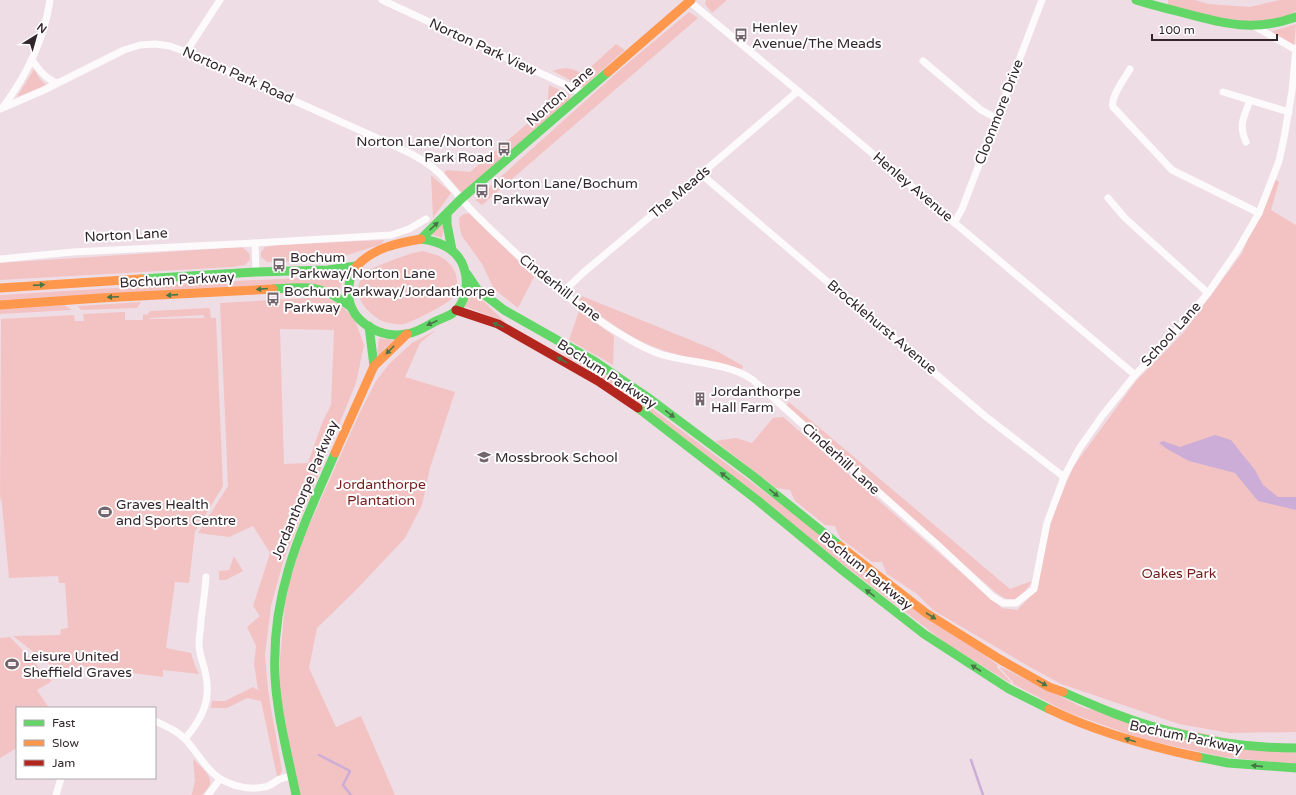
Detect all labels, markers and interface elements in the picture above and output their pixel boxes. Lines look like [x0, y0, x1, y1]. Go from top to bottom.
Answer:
street label: Norton Park View [427, 15, 539, 79]
north arrow [16, 16, 56, 56]
scale bar [1152, 16, 1277, 42]
place label: Henley Avenue/The Meads [752, 19, 882, 52]
text: N [34, 21, 49, 36]
text: 100 m [1158, 23, 1195, 37]
bus stop icon: Henley Avenue/The Meads [733, 27, 749, 43]
street label: Norton Park Road [180, 43, 296, 107]
street label: Cloonmore Drive [971, 57, 1027, 167]
street label: Norton Lane [523, 62, 597, 130]
place label: Norton Lane/Norton Park Road [356, 133, 493, 166]
bus stop icon: Norton Lane/Norton Park Road [496, 141, 512, 157]
street label: Henley Avenue [869, 149, 957, 226]
street label: The Meads [646, 162, 714, 222]
place label: Norton Lane/Bochum Parkway [493, 175, 638, 208]
bus stop icon: Norton Lane/Bochum Parkway [474, 183, 490, 199]
one-way arrow [429, 221, 439, 231]
street label: Norton Lane [84, 224, 168, 246]
place label: Bochum Parkway/Norton Lane [290, 249, 435, 282]
street label: Cinderhill Lane [516, 251, 604, 325]
bus stop icon: Bochum Parkway/Norton Lane [271, 257, 287, 273]
street label: Bochum Parkway [119, 268, 235, 292]
street label: Brocklehurst Avenue [824, 276, 940, 378]
one-way arrow [33, 282, 45, 289]
place label: Bochum Parkway/Jordanthorpe Parkway [284, 283, 495, 316]
one-way arrow [256, 286, 268, 292]
one-way arrow [166, 291, 178, 298]
bus stop icon: Bochum Parkway/Jordanthorpe Parkway [265, 291, 281, 307]
one-way arrow [106, 294, 119, 300]
street label: School Lane [1138, 298, 1205, 370]
one-way arrow [426, 320, 437, 326]
one-way arrow [492, 321, 504, 328]
street label: Bochum Parkway [554, 335, 660, 413]
one-way arrow [385, 345, 395, 355]
one-way arrow [557, 357, 568, 364]
place label: Jordanthorpe Hall Farm [711, 383, 801, 416]
building icon: Jordanthorpe Hall Farm [692, 391, 708, 407]
one-way arrow [665, 410, 676, 418]
street label: Jordanthorpe Parkway [268, 417, 342, 562]
street label: Cinderhill Lane [799, 420, 883, 498]
school or university icon: Mossbrook School [476, 449, 492, 465]
place label: Mossbrook School [495, 449, 618, 466]
one-way arrow [720, 472, 731, 480]
park label: Jordanthorpe Plantation [336, 476, 426, 509]
one-way arrow [768, 488, 779, 497]
place label: Graves Health and Sports Centre [116, 496, 236, 529]
sports icon: Graves Health and Sports Centre [97, 504, 113, 520]
street label: Bochum Parkway [816, 528, 917, 614]
park label: Oakes Park [1142, 565, 1217, 582]
one-way arrow [864, 589, 875, 597]
one-way arrow [926, 612, 936, 620]
place label: Leisure United Sheffield Graves [23, 648, 132, 681]
sports icon: Leisure United Sheffield Graves [4, 656, 20, 672]
one-way arrow [971, 664, 981, 672]
one-way arrow [1037, 680, 1048, 687]
legend [16, 707, 156, 779]
text: Fast [52, 716, 76, 730]
street label: Bochum Parkway [1128, 717, 1245, 757]
text: Slow [52, 736, 79, 750]
one-way arrow [1124, 737, 1136, 743]
text: Jam [52, 756, 75, 770]
one-way arrow [1251, 763, 1263, 769]

